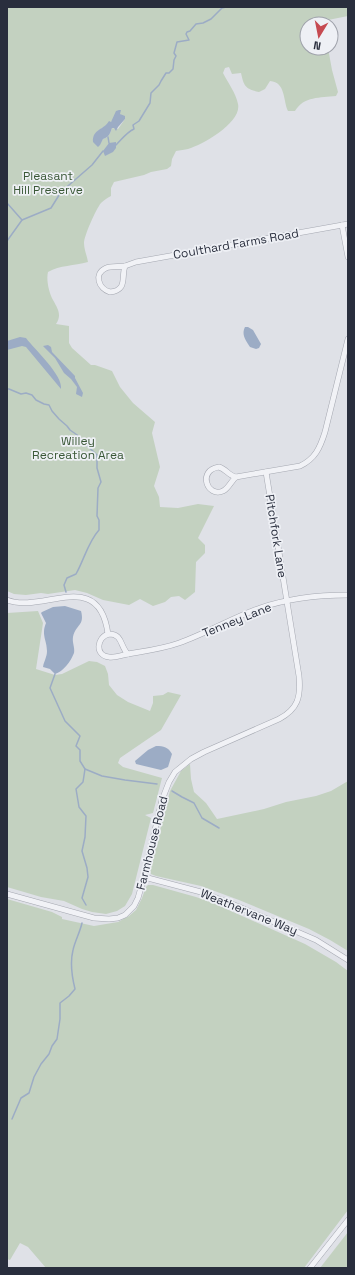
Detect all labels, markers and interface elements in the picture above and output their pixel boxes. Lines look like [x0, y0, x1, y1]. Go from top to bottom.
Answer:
north arrow [299, 16, 339, 56]
text: N [312, 38, 322, 53]
park label: Pleasant Hill Preserve [13, 168, 83, 198]
street label: Coulthard Farms Road [172, 225, 300, 263]
park label: Willey Recreation Area [32, 433, 124, 463]
street label: Pitchfork Lane [262, 493, 290, 579]
street label: Tenney Lane [200, 599, 274, 641]
street label: Farmhouse Road [133, 794, 171, 892]
street label: Weathervane Way [198, 885, 300, 939]

